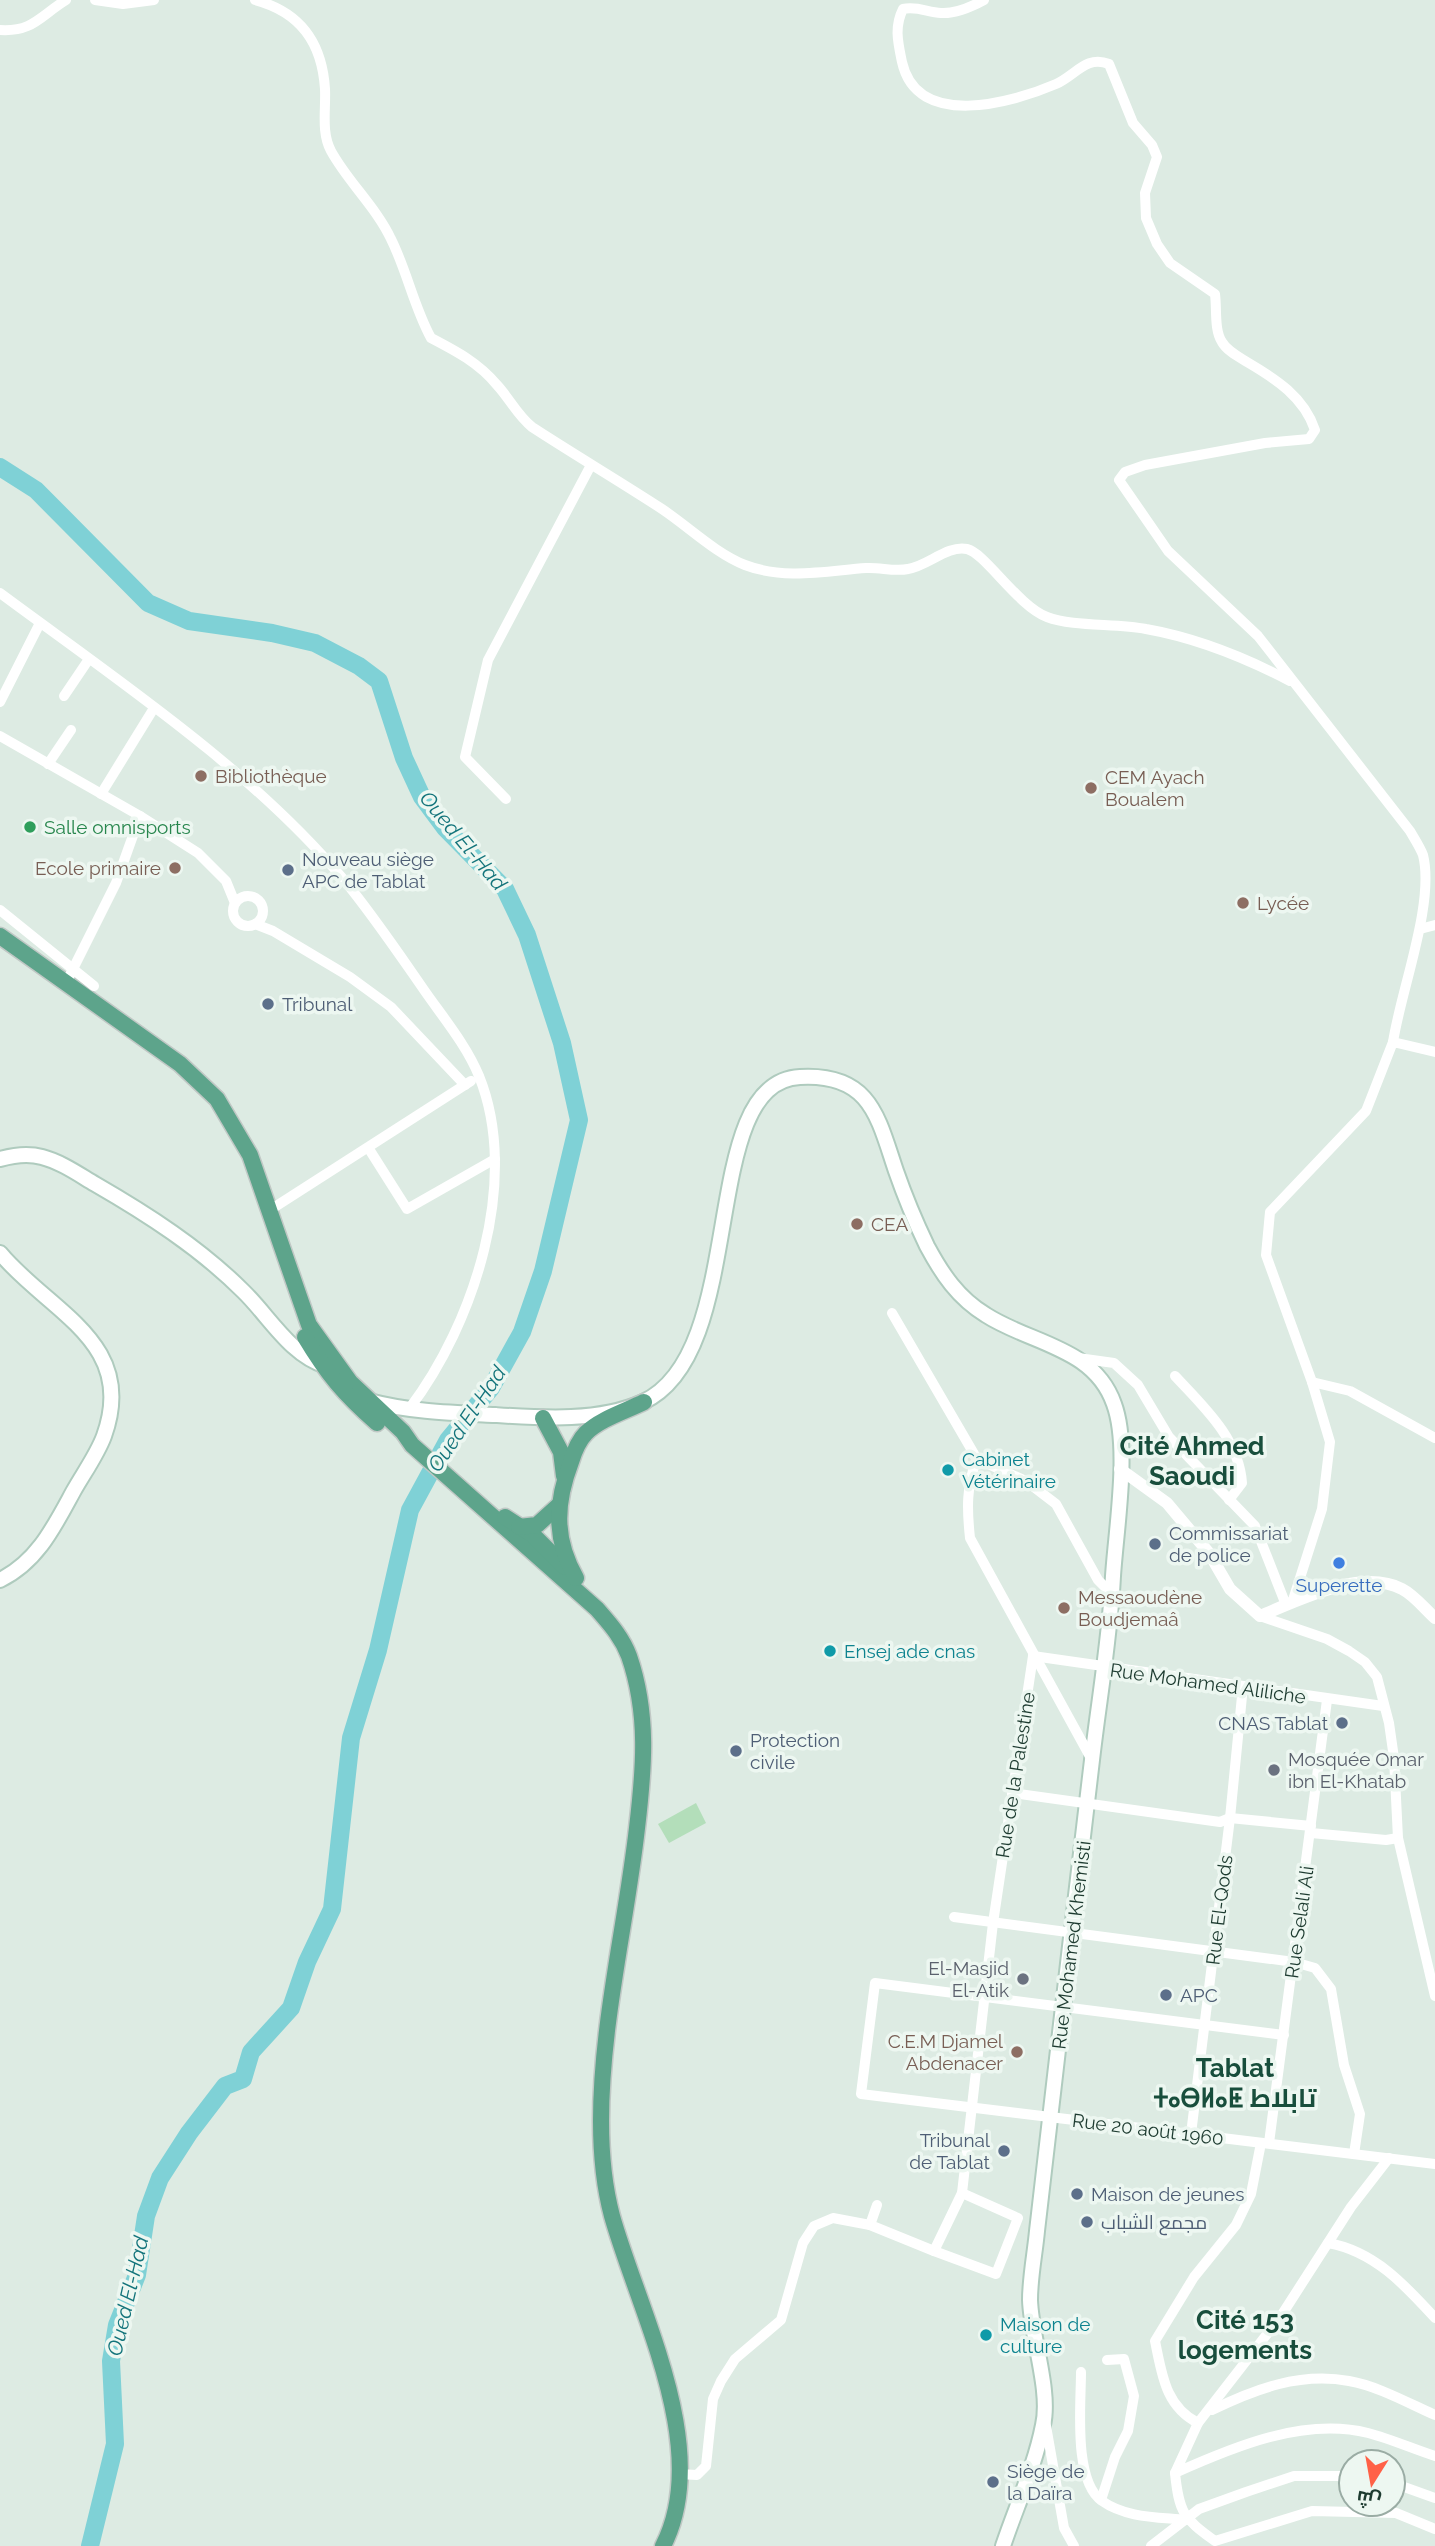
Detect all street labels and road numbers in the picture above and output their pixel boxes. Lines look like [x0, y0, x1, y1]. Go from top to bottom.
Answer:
street label: Rue Mohamed Aliliche [1109, 1658, 1307, 1708]
street label: Rue de la Palestine [991, 1690, 1039, 1860]
street label: Rue Mohamed Khemisti [1047, 1840, 1095, 2050]
street label: Rue El-Qods [1201, 1854, 1237, 1966]
street label: Rue Selali Ali [1280, 1864, 1318, 1980]
street label: Rue 20 août 1960 [1071, 2109, 1225, 2149]

